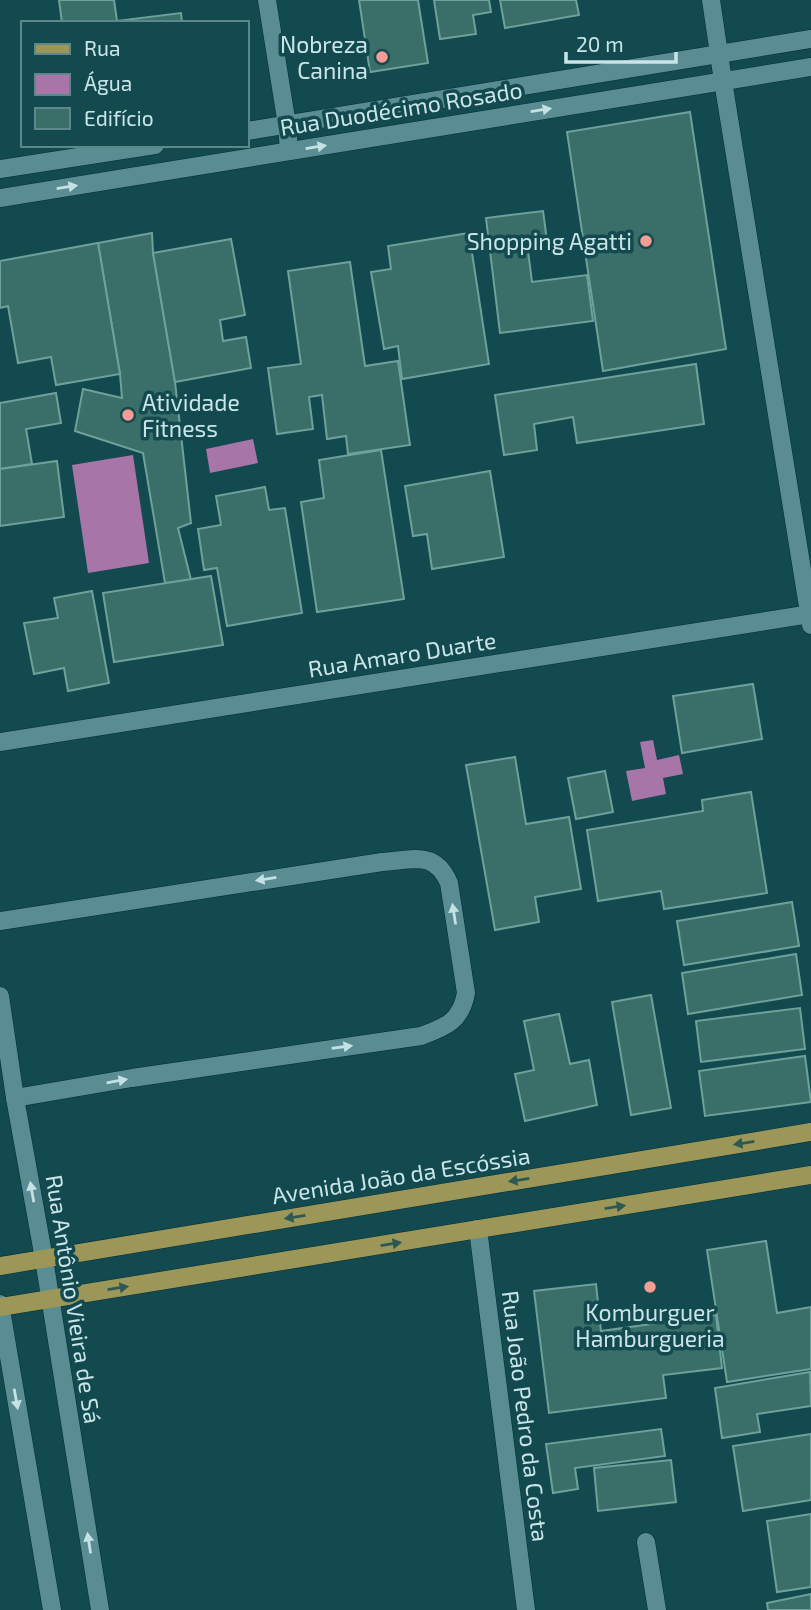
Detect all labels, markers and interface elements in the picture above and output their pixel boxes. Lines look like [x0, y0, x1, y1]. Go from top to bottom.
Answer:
legend [21, 21, 248, 147]
scale bar [566, 21, 676, 65]
place label: Nobreza Canina [280, 30, 368, 84]
text: 20 m [576, 31, 624, 56]
text: Rua [84, 35, 120, 60]
marker: Nobreza Canina [374, 49, 390, 65]
text: Água [84, 70, 132, 95]
street label: Rua Duodécimo Rosado [278, 75, 524, 141]
one-way arrow [530, 104, 552, 115]
text: Edifício [84, 105, 154, 130]
one-way arrow [305, 141, 327, 152]
one-way arrow [56, 181, 78, 192]
place label: Shopping Agatti [467, 227, 632, 255]
marker: Shopping Agatti [638, 233, 654, 249]
place label: Atividade Fitness [142, 388, 240, 442]
marker: Atividade Fitness [120, 407, 136, 423]
street label: Rua Amaro Duarte [306, 625, 498, 683]
one-way arrow [255, 874, 277, 885]
one-way arrow [448, 903, 459, 925]
one-way arrow [331, 1042, 353, 1053]
one-way arrow [106, 1075, 128, 1086]
one-way arrow [733, 1138, 755, 1149]
street label: Avenida João da Escóssia [270, 1141, 532, 1209]
street label: Rua Antônio Vieira de Sá [40, 1173, 108, 1425]
one-way arrow [508, 1175, 530, 1186]
one-way arrow [26, 1181, 37, 1203]
one-way arrow [604, 1201, 626, 1212]
one-way arrow [284, 1212, 306, 1223]
one-way arrow [380, 1238, 402, 1249]
marker: Komburguer Hamburgueria [642, 1279, 658, 1295]
one-way arrow [107, 1282, 129, 1293]
street label: Rua João Pedro da Costa [497, 1289, 555, 1543]
place label: Komburguer Hamburgueria [575, 1298, 725, 1352]
one-way arrow [11, 1388, 22, 1410]
one-way arrow [83, 1532, 94, 1554]

